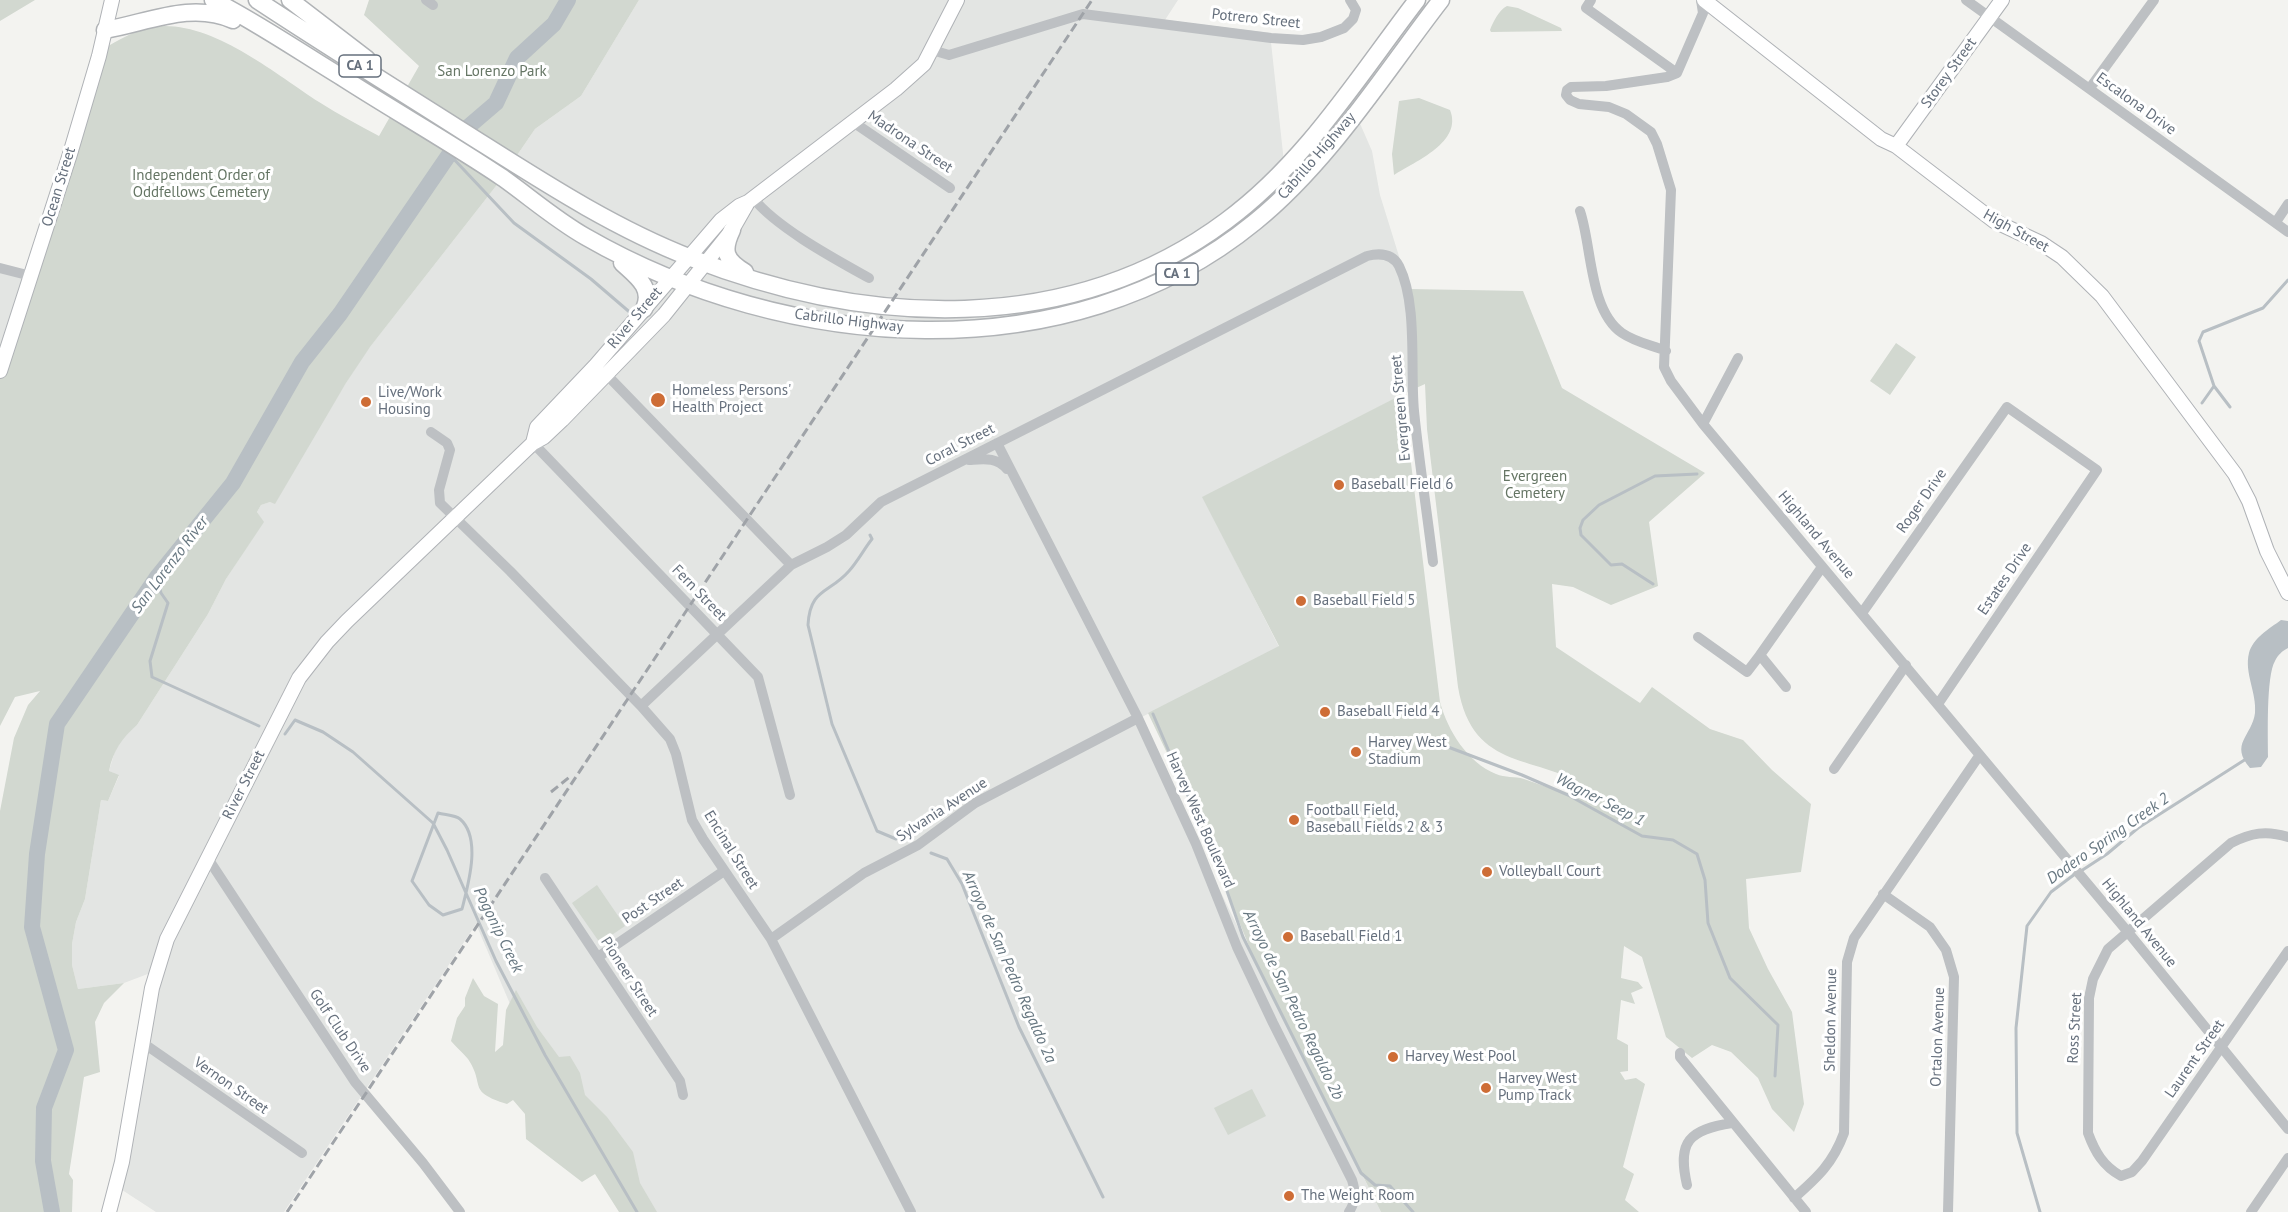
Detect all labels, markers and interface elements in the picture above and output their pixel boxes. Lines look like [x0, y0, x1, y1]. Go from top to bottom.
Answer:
street label: Potrero Street [1211, 5, 1301, 33]
street label: Storey Street [1917, 34, 1981, 112]
road number: CA 1 [339, 55, 381, 77]
park label: San Lorenzo Park [437, 63, 547, 81]
street label: Escalona Drive [2093, 69, 2179, 139]
street label: Madrona Street [864, 107, 956, 177]
street label: Cabrillo Highway [1274, 109, 1360, 203]
street label: Ocean Street [38, 145, 80, 229]
park label: Independent Order of Oddfellows Cemetery [132, 167, 270, 202]
street label: High Street [1980, 206, 2052, 256]
road number: CA 1 [1156, 263, 1198, 285]
street label: River Street [604, 283, 666, 353]
street label: Cabrillo Highway [794, 305, 904, 337]
street label: Evergreen Street [1387, 354, 1415, 462]
place label: Homeless Persons' Health Project [672, 382, 791, 417]
place label: Live/Work Housing [378, 384, 442, 419]
marker: Homeless Persons' Health Project [649, 391, 667, 409]
marker: Live/Work Housing [359, 395, 373, 409]
street label: Coral Street [922, 420, 998, 470]
street label: Roger Drive [1893, 465, 1951, 537]
park label: Evergreen Cemetery [1503, 468, 1567, 503]
place label: Baseball Field 6 [1351, 476, 1453, 494]
marker: Baseball Field 6 [1332, 478, 1346, 492]
street label: Highland Avenue [1774, 487, 1858, 583]
water label: San Lorenzo River [127, 513, 213, 617]
street label: Estates Drive [1974, 539, 2036, 619]
street label: Fern Street [668, 561, 730, 625]
place label: Baseball Field 5 [1313, 592, 1415, 610]
marker: Baseball Field 5 [1294, 594, 1308, 608]
place label: Baseball Field 4 [1337, 703, 1439, 721]
marker: Baseball Field 4 [1318, 705, 1332, 719]
place label: Harvey West Stadium [1368, 734, 1447, 769]
marker: Harvey West Stadium [1349, 745, 1363, 759]
street label: River Street [219, 747, 269, 823]
street label: Harvey West Boulevard [1162, 749, 1238, 891]
water label: Wagner Seep 1 [1552, 769, 1648, 831]
street label: Sylvania Avenue [893, 774, 991, 846]
water label: Dodero Spring Creek 2 [2043, 789, 2173, 889]
place label: Football Field, Baseball Fields 2 & 3 [1306, 802, 1443, 837]
street label: Encinal Street [700, 807, 762, 893]
marker: Football Field, Baseball Fields 2 & 3 [1287, 813, 1301, 827]
place label: Volleyball Court [1499, 863, 1601, 881]
marker: Volleyball Court [1480, 865, 1494, 879]
water label: Arroyo de San Pedro Regaldo 2a [958, 868, 1060, 1066]
street label: Post Street [619, 874, 687, 928]
street label: Highland Avenue [2098, 875, 2180, 971]
water label: Pogonip Creek [469, 884, 527, 976]
water label: Arroyo de San Pedro Regaldo 2b [1239, 907, 1347, 1103]
place label: Baseball Field 1 [1300, 928, 1402, 946]
marker: Baseball Field 1 [1281, 930, 1295, 944]
street label: Pioneer Street [597, 934, 661, 1020]
street label: Sheldon Avenue [1821, 968, 1841, 1072]
street label: Golf Club Drive [305, 986, 375, 1076]
street label: Ortalon Avenue [1927, 987, 1949, 1087]
street label: Ross Street [2064, 992, 2086, 1064]
street label: Laurent Street [2161, 1016, 2229, 1102]
place label: Harvey West Pool [1405, 1048, 1516, 1066]
marker: Harvey West Pool [1386, 1050, 1400, 1064]
street label: Vernon Street [190, 1054, 272, 1118]
place label: Harvey West Pump Track [1498, 1070, 1577, 1105]
marker: Harvey West Pump Track [1479, 1081, 1493, 1095]
place label: The Weight Room [1301, 1187, 1414, 1205]
marker: The Weight Room [1282, 1189, 1296, 1203]

